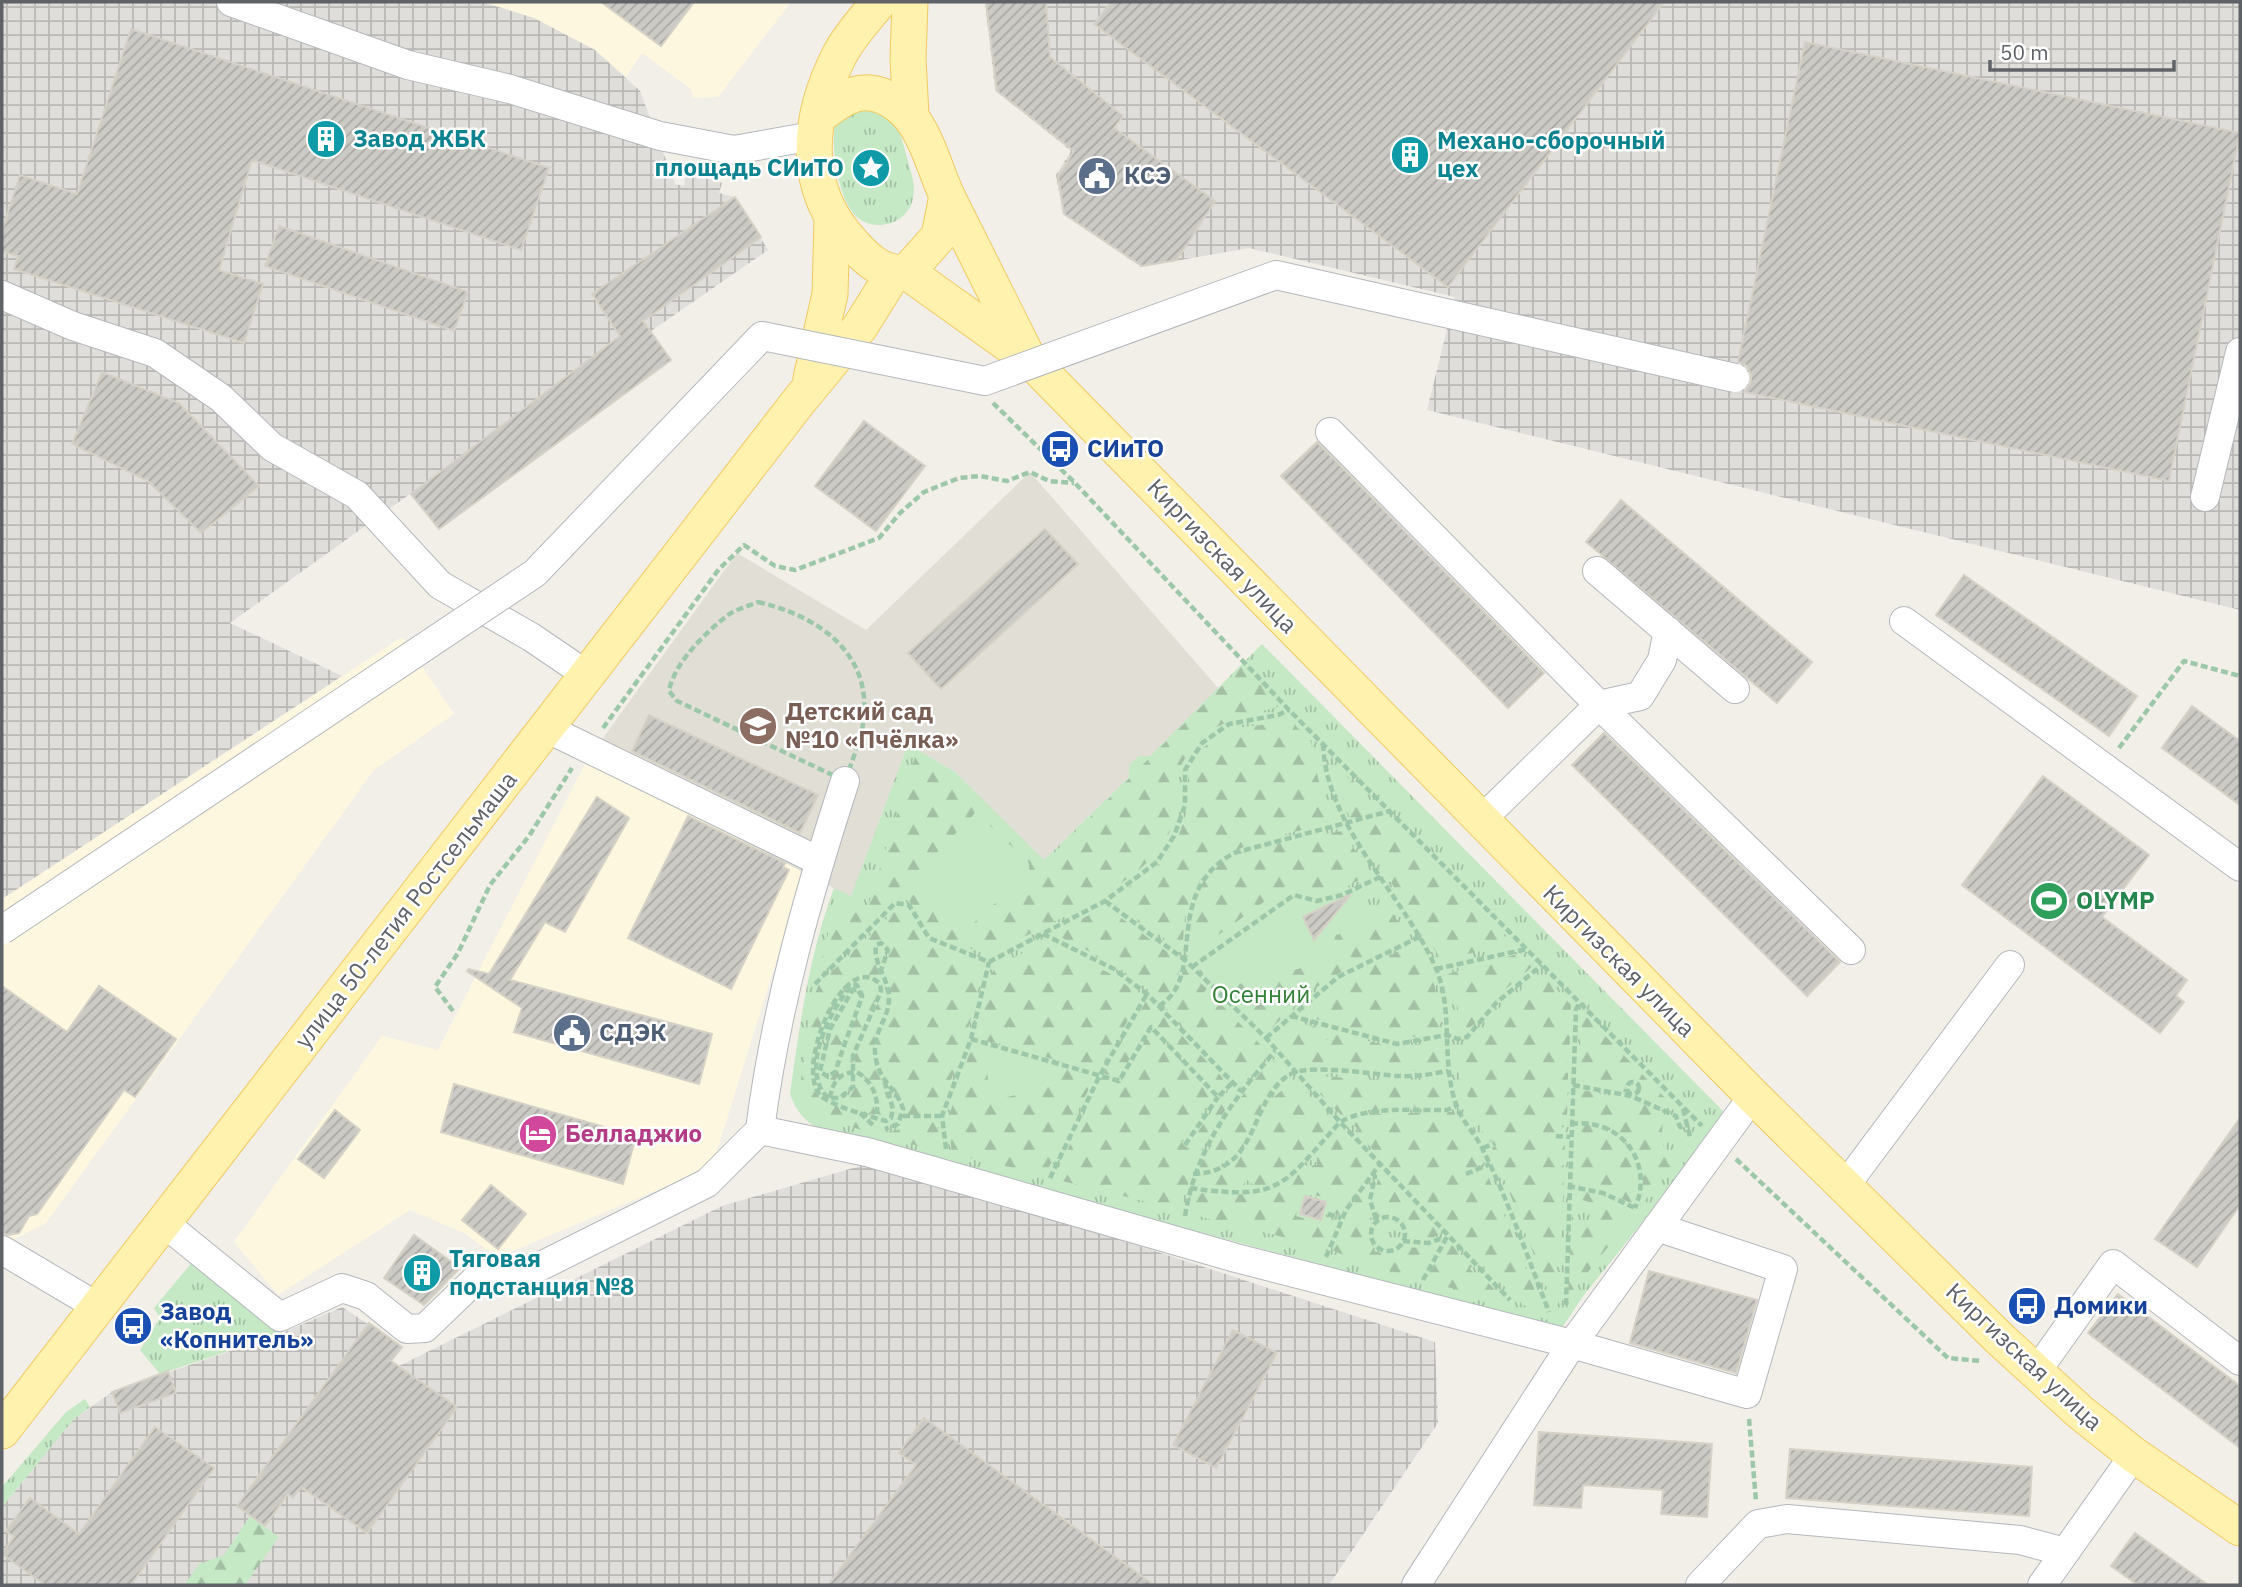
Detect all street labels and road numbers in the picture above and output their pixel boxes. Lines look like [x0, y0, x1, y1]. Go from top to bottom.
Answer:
street label: Киргизская улица [1141, 471, 1305, 640]
street label: улица 50-летия Ростсельмаша [287, 764, 524, 1055]
street label: Киргизская улица [1537, 877, 1703, 1044]
street label: Киргизская улица [1940, 1275, 2110, 1437]

